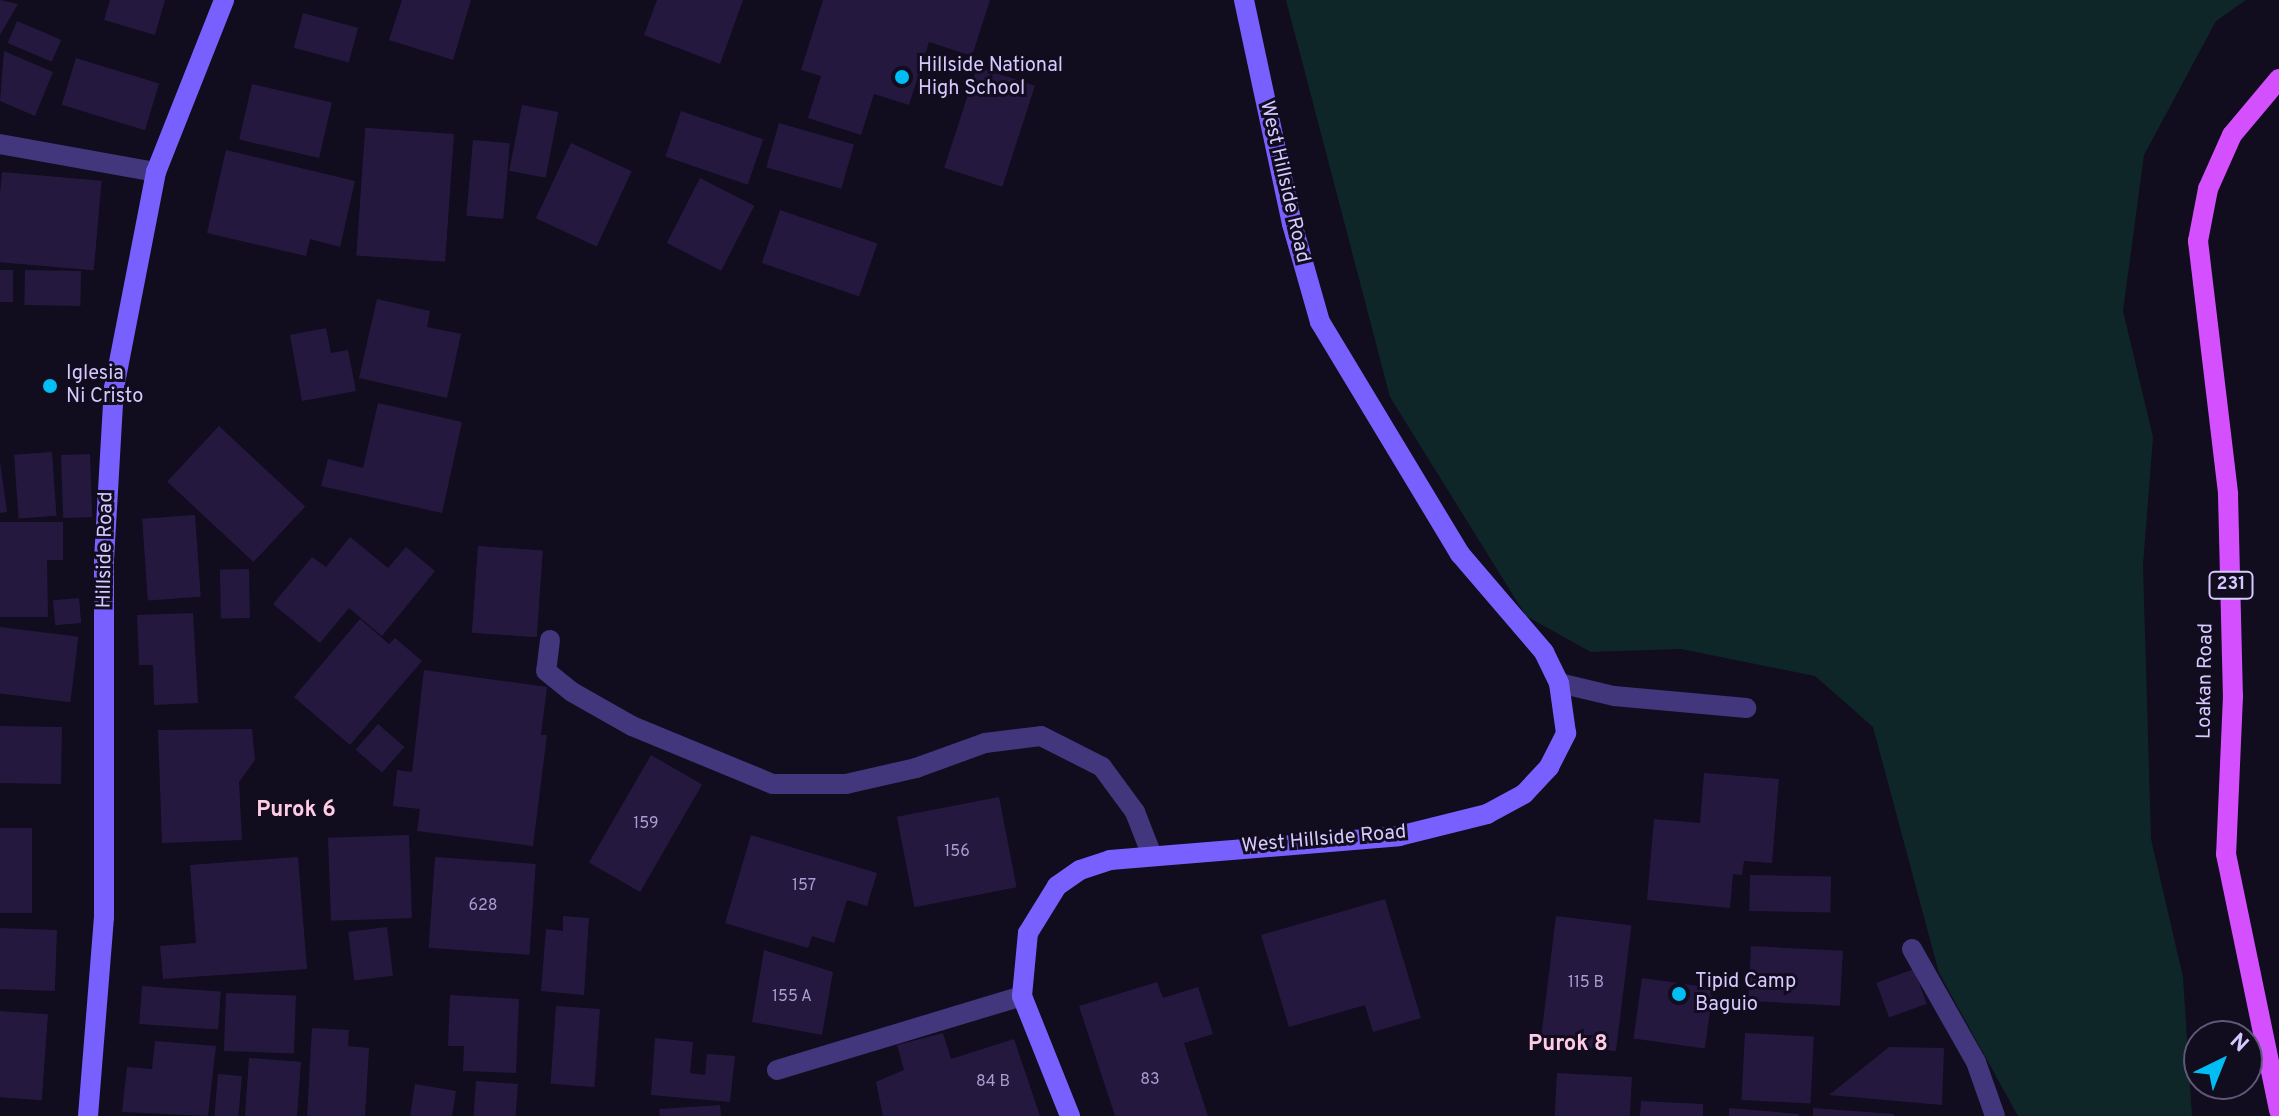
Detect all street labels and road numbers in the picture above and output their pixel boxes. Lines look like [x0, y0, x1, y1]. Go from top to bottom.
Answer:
street label: West Hillside Road [1254, 99, 1314, 265]
street label: Hillside Road [93, 491, 119, 609]
road number: 231 [2207, 571, 2255, 599]
street label: Loakan Road [2193, 623, 2219, 739]
street label: West Hillside Road [1241, 821, 1407, 859]

